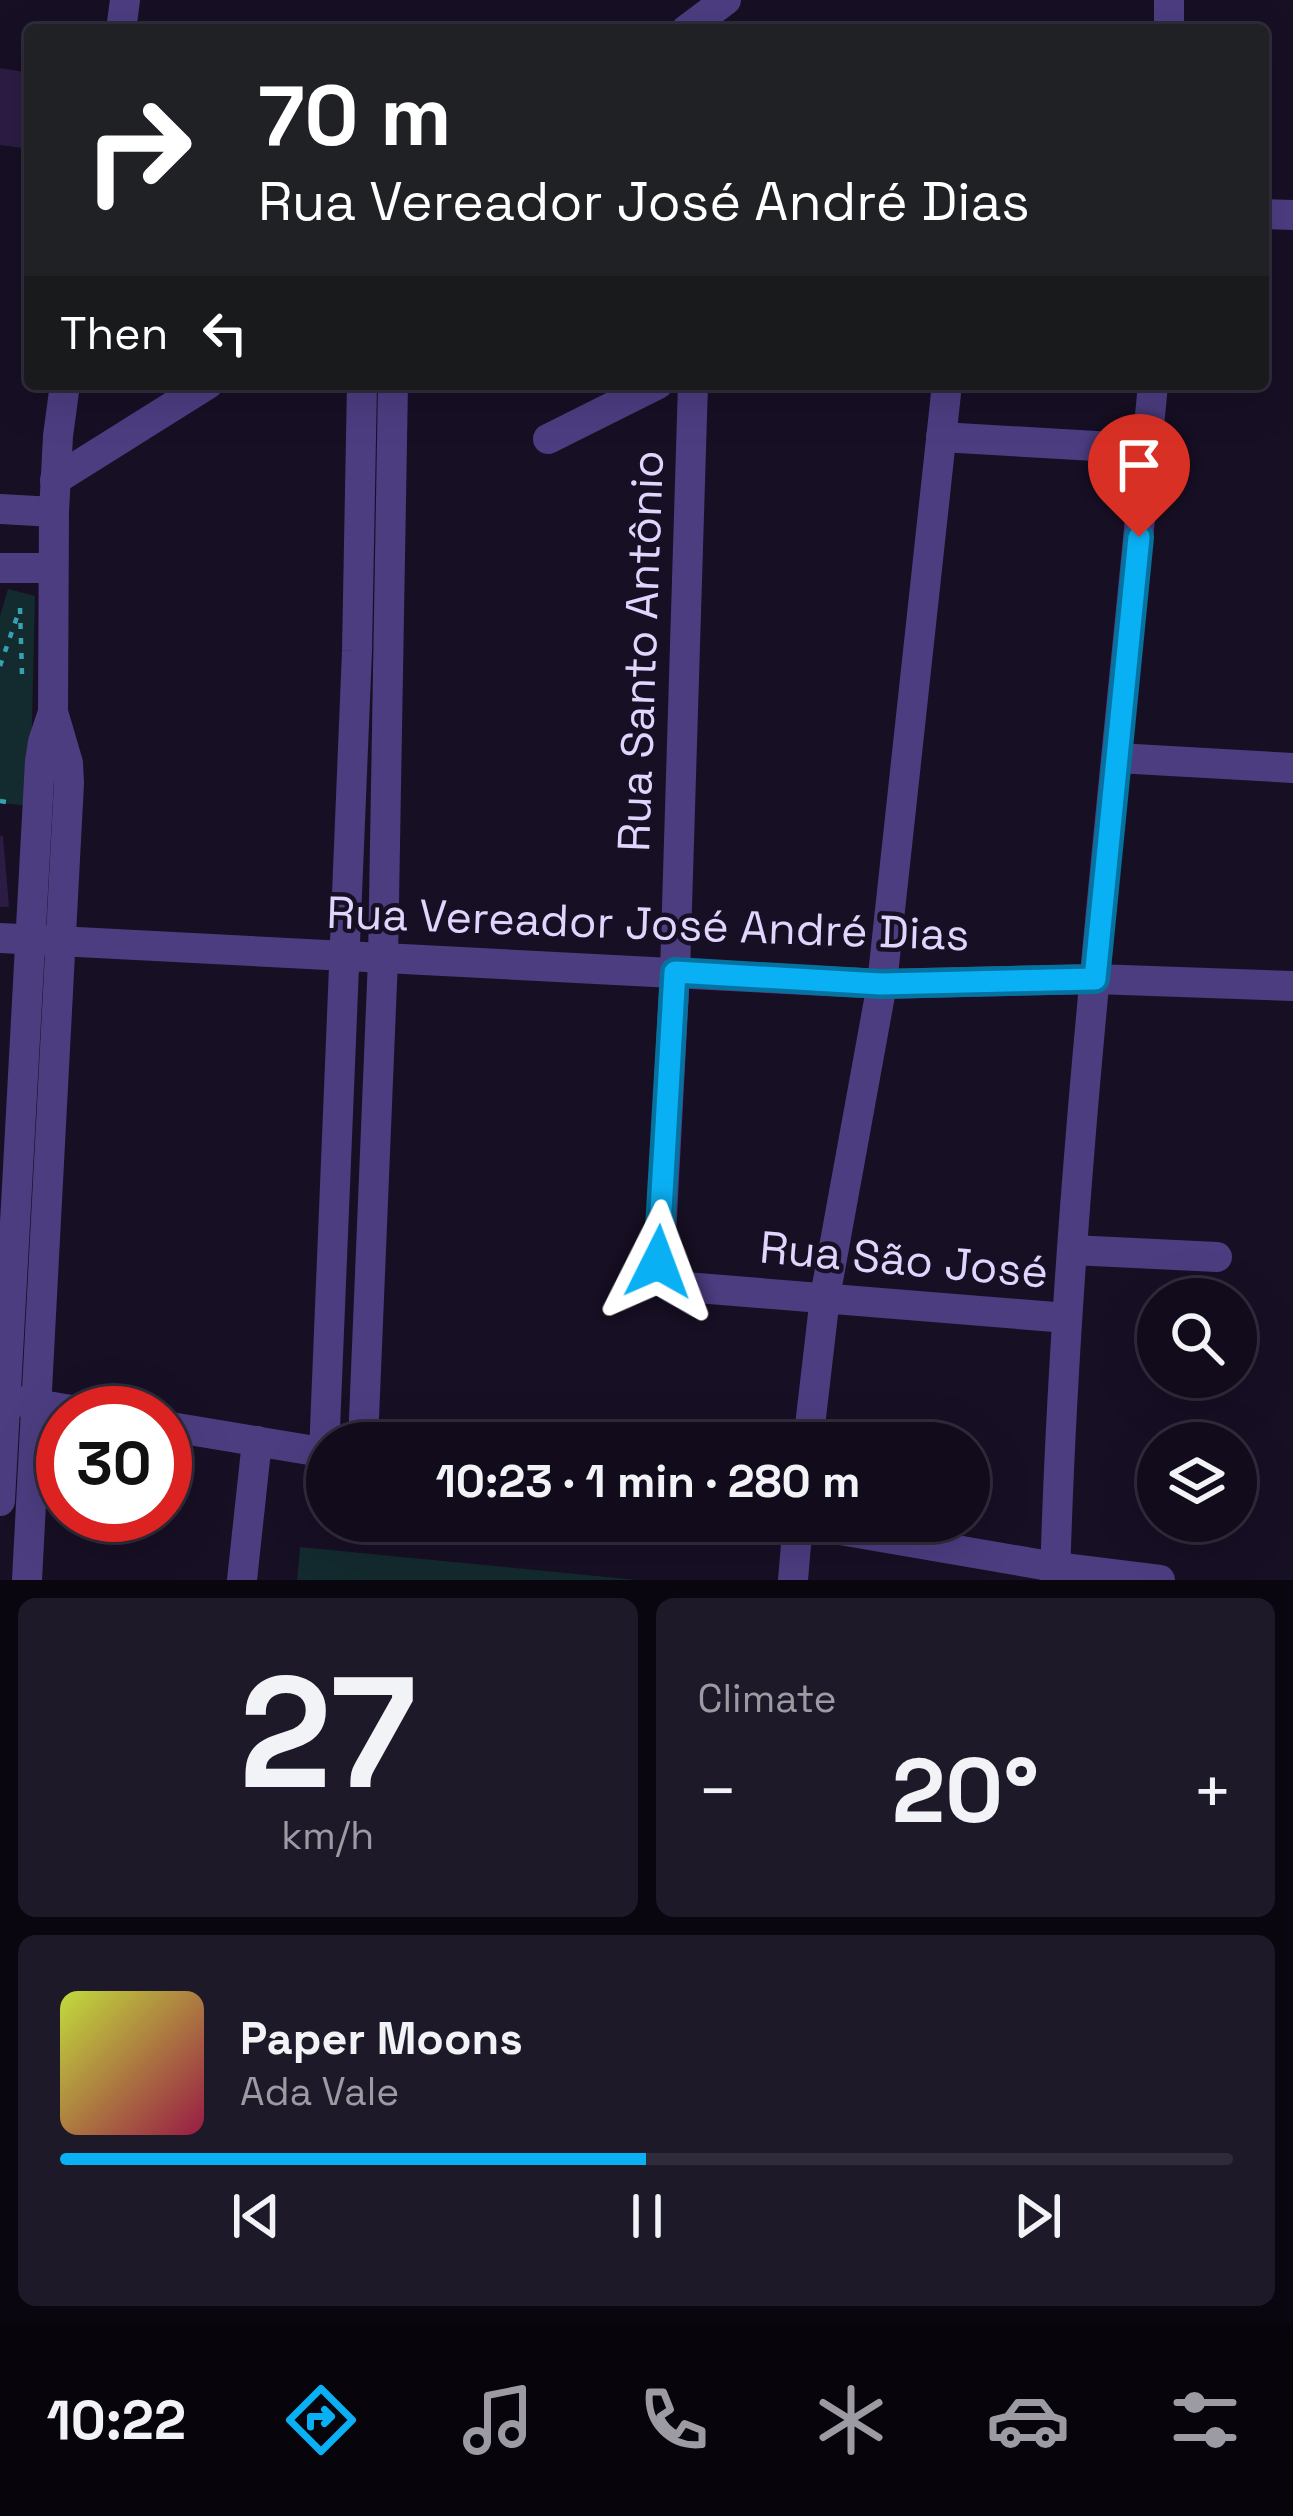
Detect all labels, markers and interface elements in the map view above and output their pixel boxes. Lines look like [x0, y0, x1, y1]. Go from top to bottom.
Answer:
text: 70 m [258, 62, 452, 170]
icon: right [60, 72, 216, 228]
text: Rua Vereador José André Dias [258, 167, 1030, 236]
icon: left [192, 300, 258, 366]
text: Then [60, 305, 168, 362]
pin [1088, 414, 1190, 537]
icon: arrive [1106, 432, 1172, 498]
street label: Rua Santo Antônio [605, 449, 676, 853]
street label: Rua Vereador José André Dias [326, 884, 970, 963]
position arrow [595, 1199, 721, 1325]
street label: Rua São José [757, 1219, 1051, 1300]
map controls [1137, 1278, 1257, 1542]
button: search [1137, 1278, 1257, 1398]
speed limit sign: 30 [36, 1386, 192, 1542]
button: layers [1137, 1422, 1257, 1542]
text: 10:23 · 1 min · 280 m [436, 1453, 860, 1510]
text: 27 [239, 1633, 417, 1833]
text: Climate [698, 1674, 837, 1723]
text: 20° [892, 1733, 1039, 1848]
text: − [698, 1749, 738, 1833]
text: + [1192, 1749, 1233, 1833]
text: km/h [281, 1811, 374, 1860]
text: Paper Moons [240, 2010, 523, 2067]
text: Ada Vale [240, 2067, 399, 2116]
icon: previous [223, 2183, 289, 2249]
icon: pause [614, 2183, 680, 2249]
icon: next [1005, 2183, 1071, 2249]
icon: directions [279, 2378, 363, 2462]
icon: music [456, 2378, 540, 2462]
icon: phone [632, 2378, 716, 2462]
icon: climate [809, 2378, 893, 2462]
icon: car [986, 2378, 1070, 2462]
icon: filters [1163, 2378, 1247, 2462]
text: 10:22 [46, 2386, 186, 2455]

